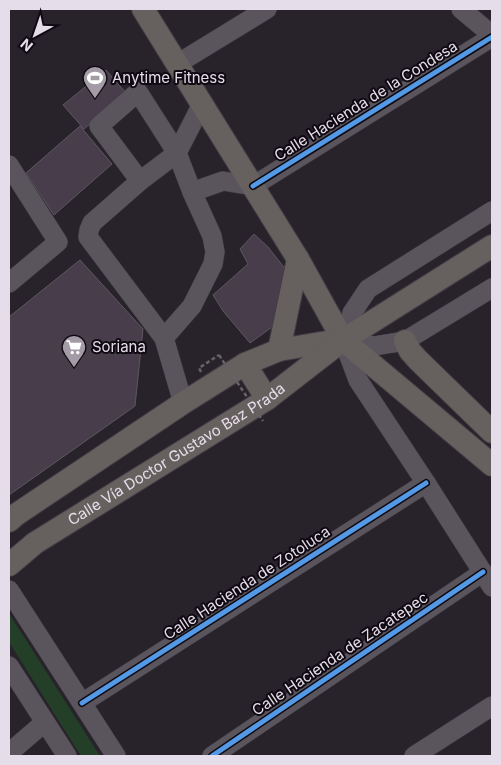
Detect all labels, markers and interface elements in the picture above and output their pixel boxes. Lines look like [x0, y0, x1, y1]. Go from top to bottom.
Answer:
north arrow [10, 10, 60, 60]
text: N [17, 35, 36, 55]
street label: Calle Hacienda de la Condesa [271, 36, 461, 165]
sports icon: Anytime Fitness [82, 65, 108, 99]
place label: Anytime Fitness [112, 68, 225, 87]
supermarket icon: Soriana [61, 334, 87, 368]
place label: Soriana [92, 337, 146, 356]
street label: Calle Vía Doctor Gustavo Baz Prada [64, 379, 289, 529]
street label: Calle Hacienda de Zotoluca [160, 522, 334, 644]
street label: Calle Hacienda de Zacatepec [248, 588, 431, 720]

